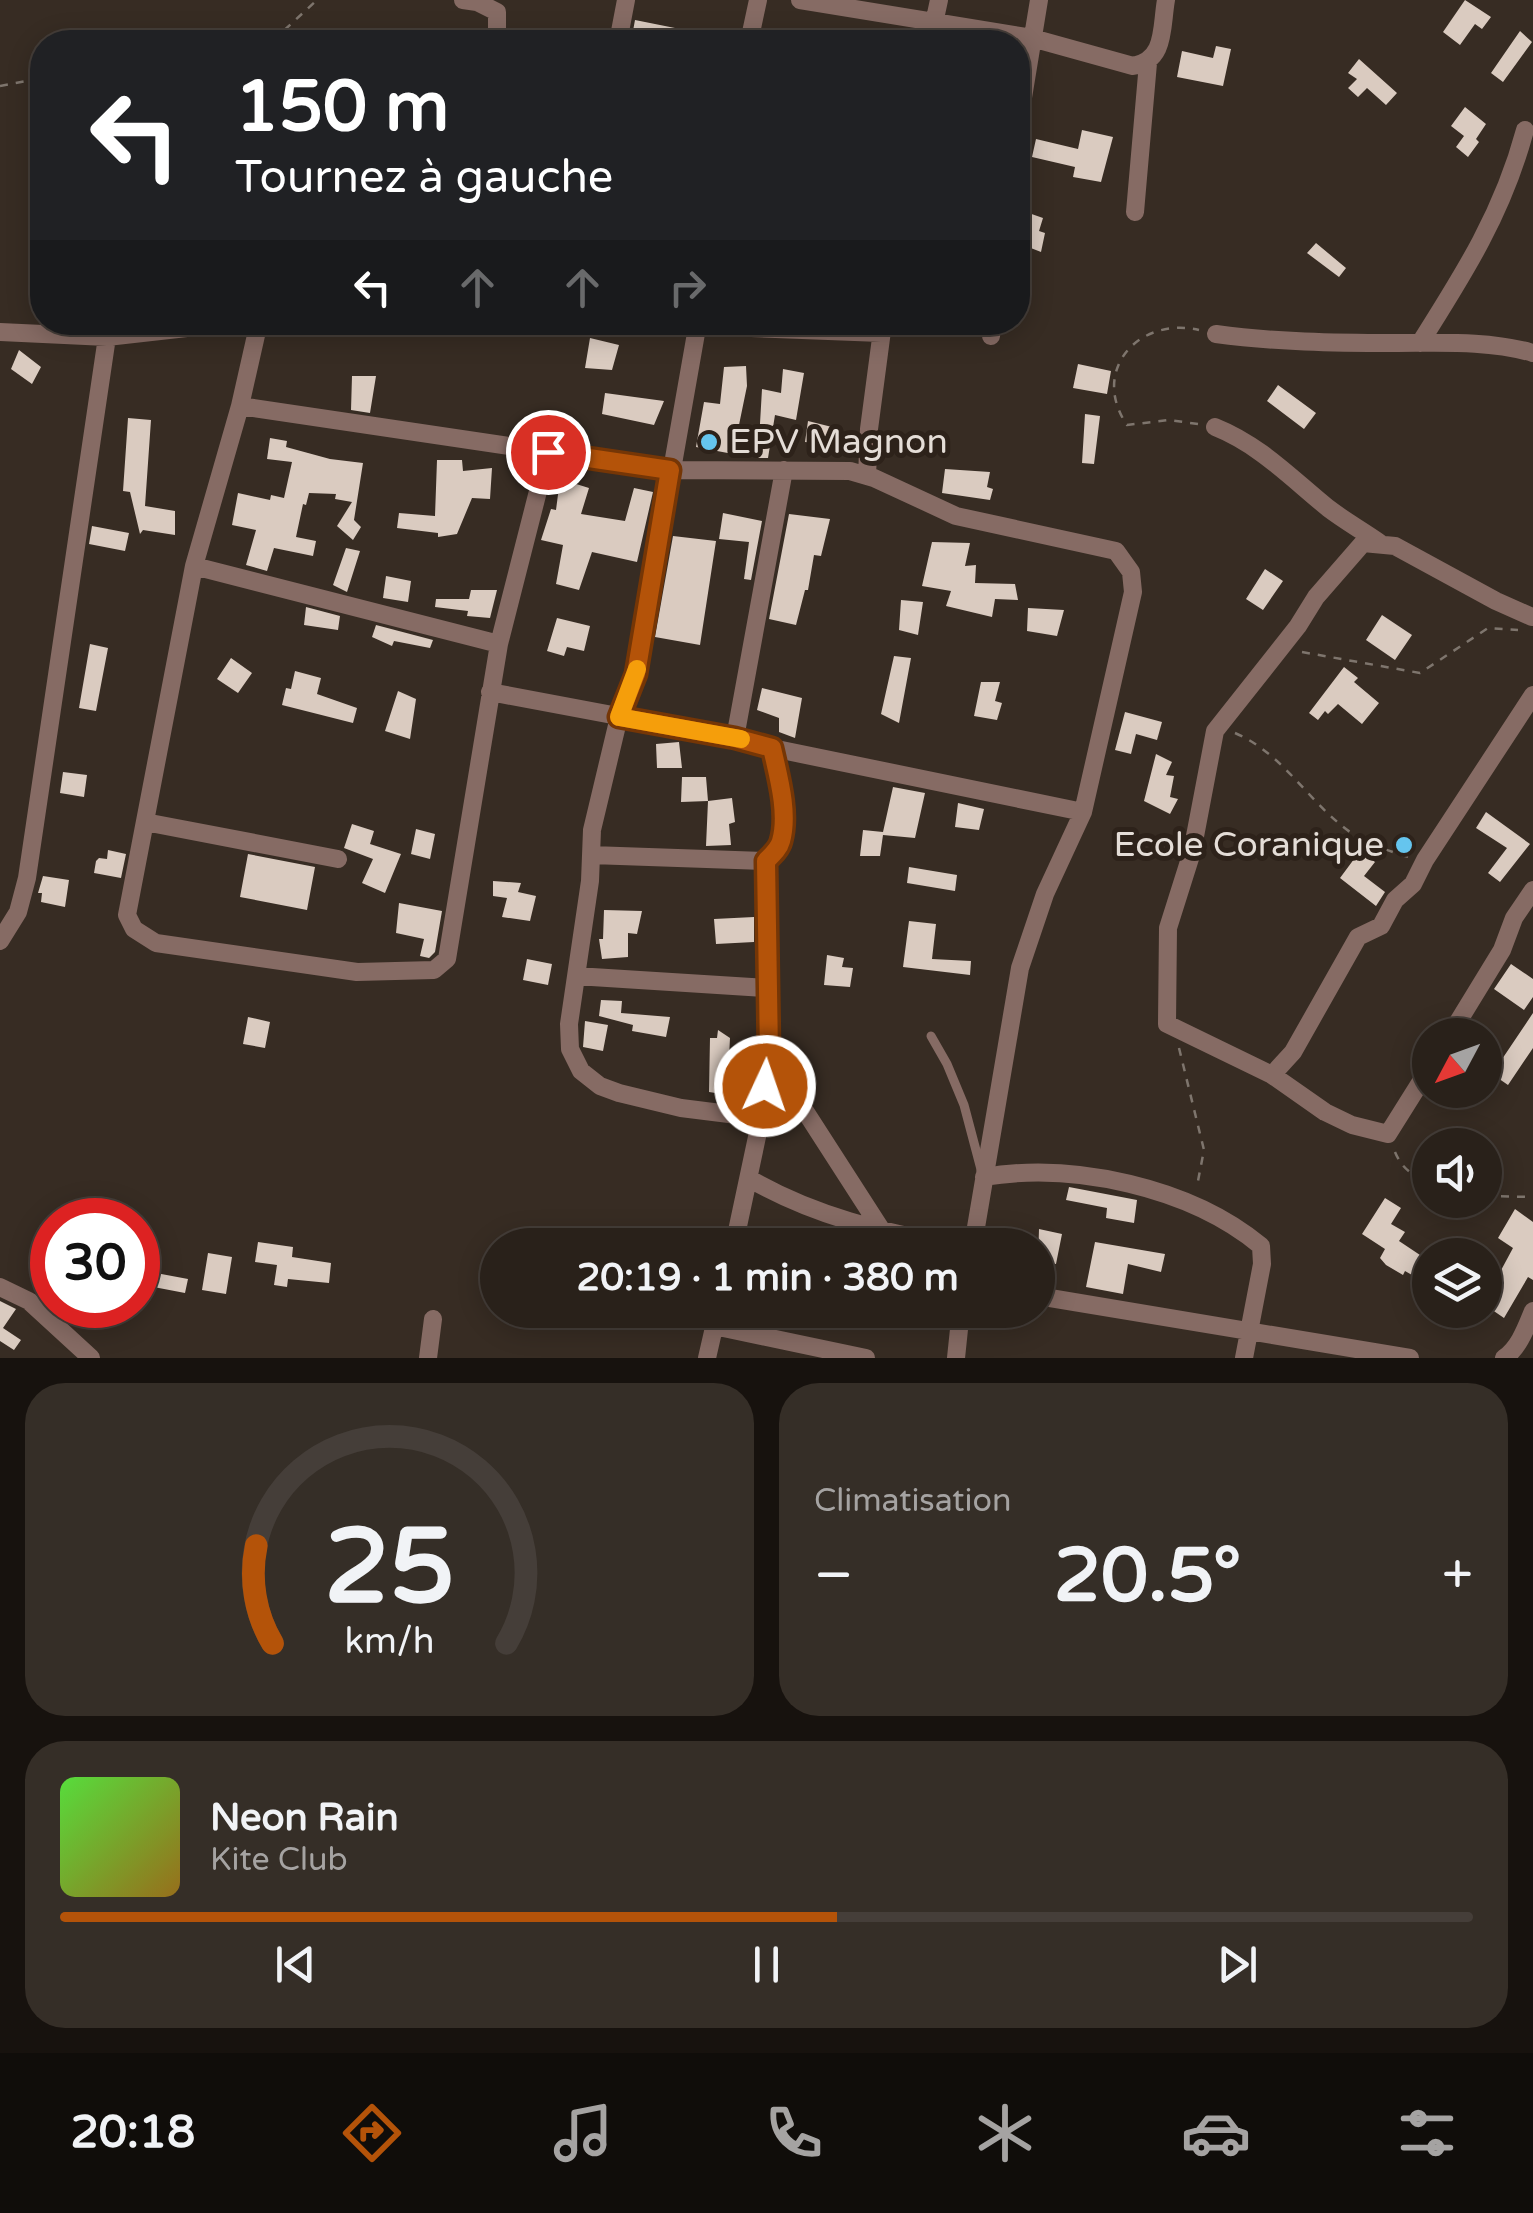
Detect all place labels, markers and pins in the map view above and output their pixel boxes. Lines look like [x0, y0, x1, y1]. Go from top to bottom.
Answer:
pin [506, 410, 591, 495]
place label: EPV Magnon [729, 421, 948, 463]
marker: EPV Magnon [698, 431, 720, 453]
place label: Ecole Coranique [1113, 824, 1384, 866]
marker: Ecole Coranique [1393, 834, 1415, 856]

